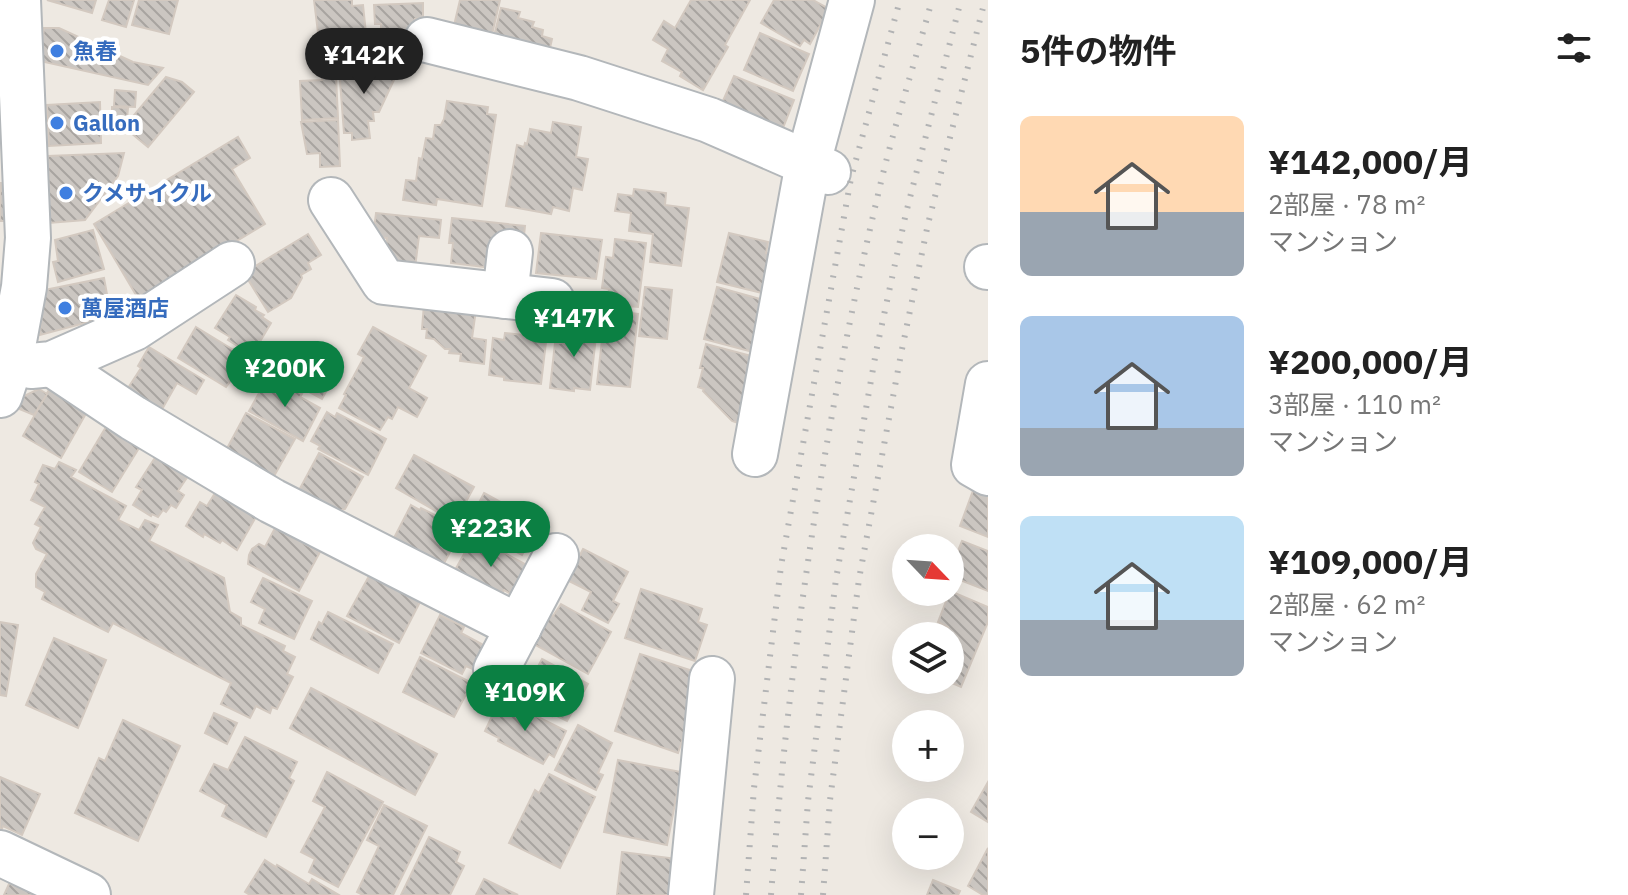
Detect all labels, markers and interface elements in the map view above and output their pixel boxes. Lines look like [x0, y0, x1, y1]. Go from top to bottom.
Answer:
icon: filters [1552, 26, 1596, 70]
pin: ¥142K [308, 28, 420, 96]
text: 5件の物件 [1020, 28, 1176, 72]
place label: 魚春 [73, 36, 117, 65]
text: ¥142K [323, 37, 405, 71]
marker: 魚春 [48, 42, 66, 60]
place label: Gallon [73, 108, 140, 137]
marker: Gallon [48, 114, 66, 132]
text: ¥142,000/月 [1268, 139, 1473, 183]
icon: home [1084, 148, 1180, 244]
place label: クメサイクル [82, 178, 212, 207]
marker: クメサイクル [57, 184, 75, 202]
text: 2部屋 · 78 m² [1268, 187, 1425, 221]
text: マンション [1268, 224, 1398, 258]
pin: ¥147K [518, 291, 630, 359]
place label: 萬屋酒店 [81, 293, 169, 322]
marker: 萬屋酒店 [56, 299, 74, 317]
text: ¥147K [533, 300, 615, 334]
text: ¥200,000/月 [1268, 339, 1473, 383]
pin: ¥200K [229, 341, 341, 409]
icon: home [1084, 348, 1180, 444]
text: ¥200K [244, 350, 326, 384]
text: 3部屋 · 110 m² [1268, 387, 1441, 421]
text: マンション [1268, 424, 1398, 458]
pin: ¥223K [435, 501, 547, 569]
text: ¥223K [450, 510, 532, 544]
north arrow [892, 534, 964, 606]
map controls [892, 534, 964, 870]
text: ¥109,000/月 [1268, 539, 1473, 583]
icon: home [1084, 548, 1180, 644]
text: 2部屋 · 62 m² [1268, 587, 1425, 621]
button: layers [892, 622, 964, 694]
text: マンション [1268, 624, 1398, 658]
pin: ¥109K [469, 665, 581, 733]
text: ¥109K [484, 674, 566, 708]
button: + [892, 710, 964, 782]
button: − [892, 798, 964, 870]

